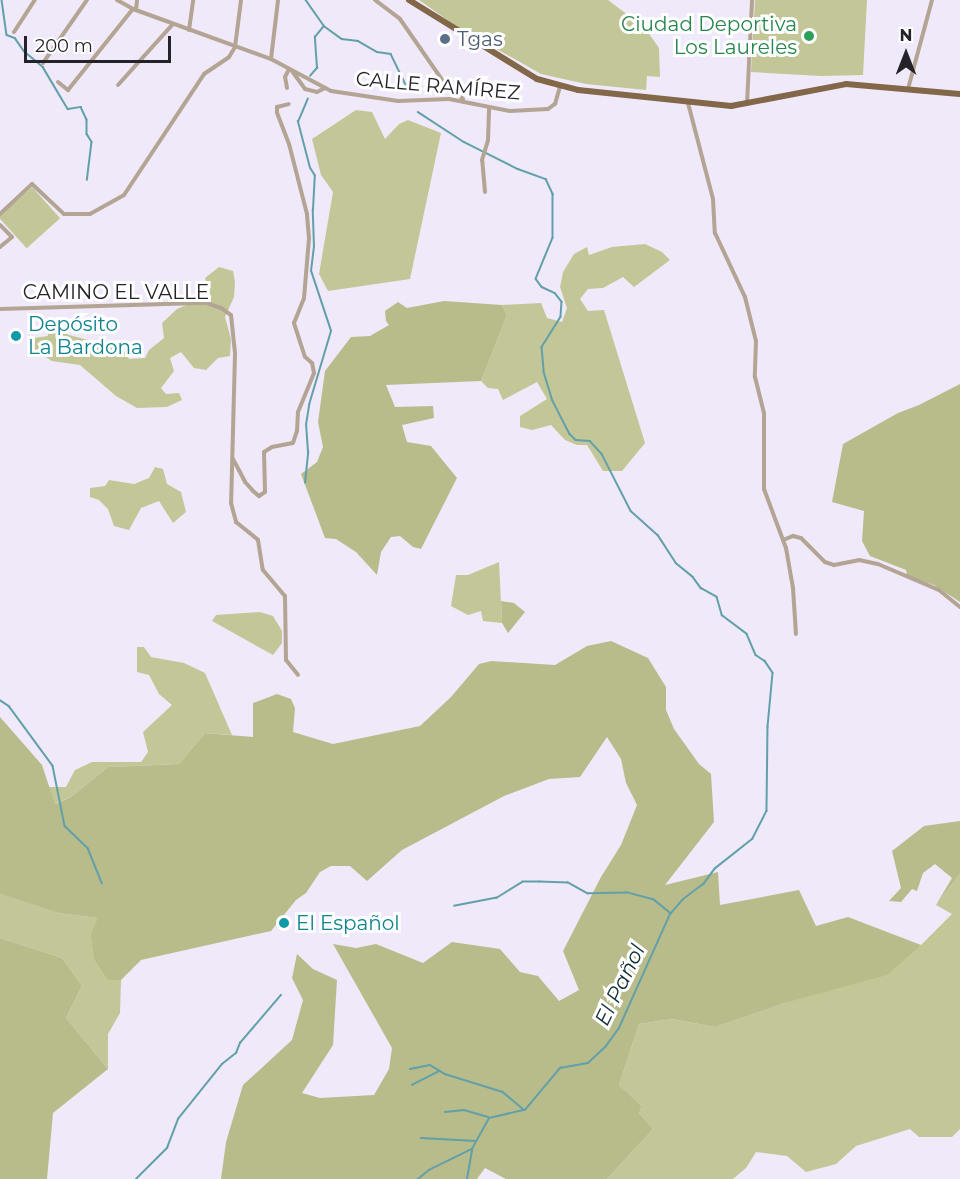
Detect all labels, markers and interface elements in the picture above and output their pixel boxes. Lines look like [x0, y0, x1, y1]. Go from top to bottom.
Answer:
place label: Ciudad Deportiva Los Laureles [621, 13, 797, 60]
scale bar [27, 24, 174, 62]
north arrow [876, 24, 936, 84]
text: N [900, 26, 912, 45]
place label: Tgas [457, 27, 503, 51]
marker: Ciudad Deportiva Los Laureles [802, 29, 816, 43]
marker: Tgas [438, 32, 452, 46]
text: 200 m [35, 35, 93, 57]
street label: CALLE RAMÍREZ [355, 67, 521, 105]
street label: CAMINO EL VALLE [23, 280, 209, 304]
place label: Depósito La Bardona [28, 312, 143, 359]
marker: Depósito La Bardona [9, 329, 23, 343]
place label: El Español [296, 911, 400, 935]
marker: El Español [277, 916, 291, 930]
water label: El Pañol [590, 940, 650, 1030]

